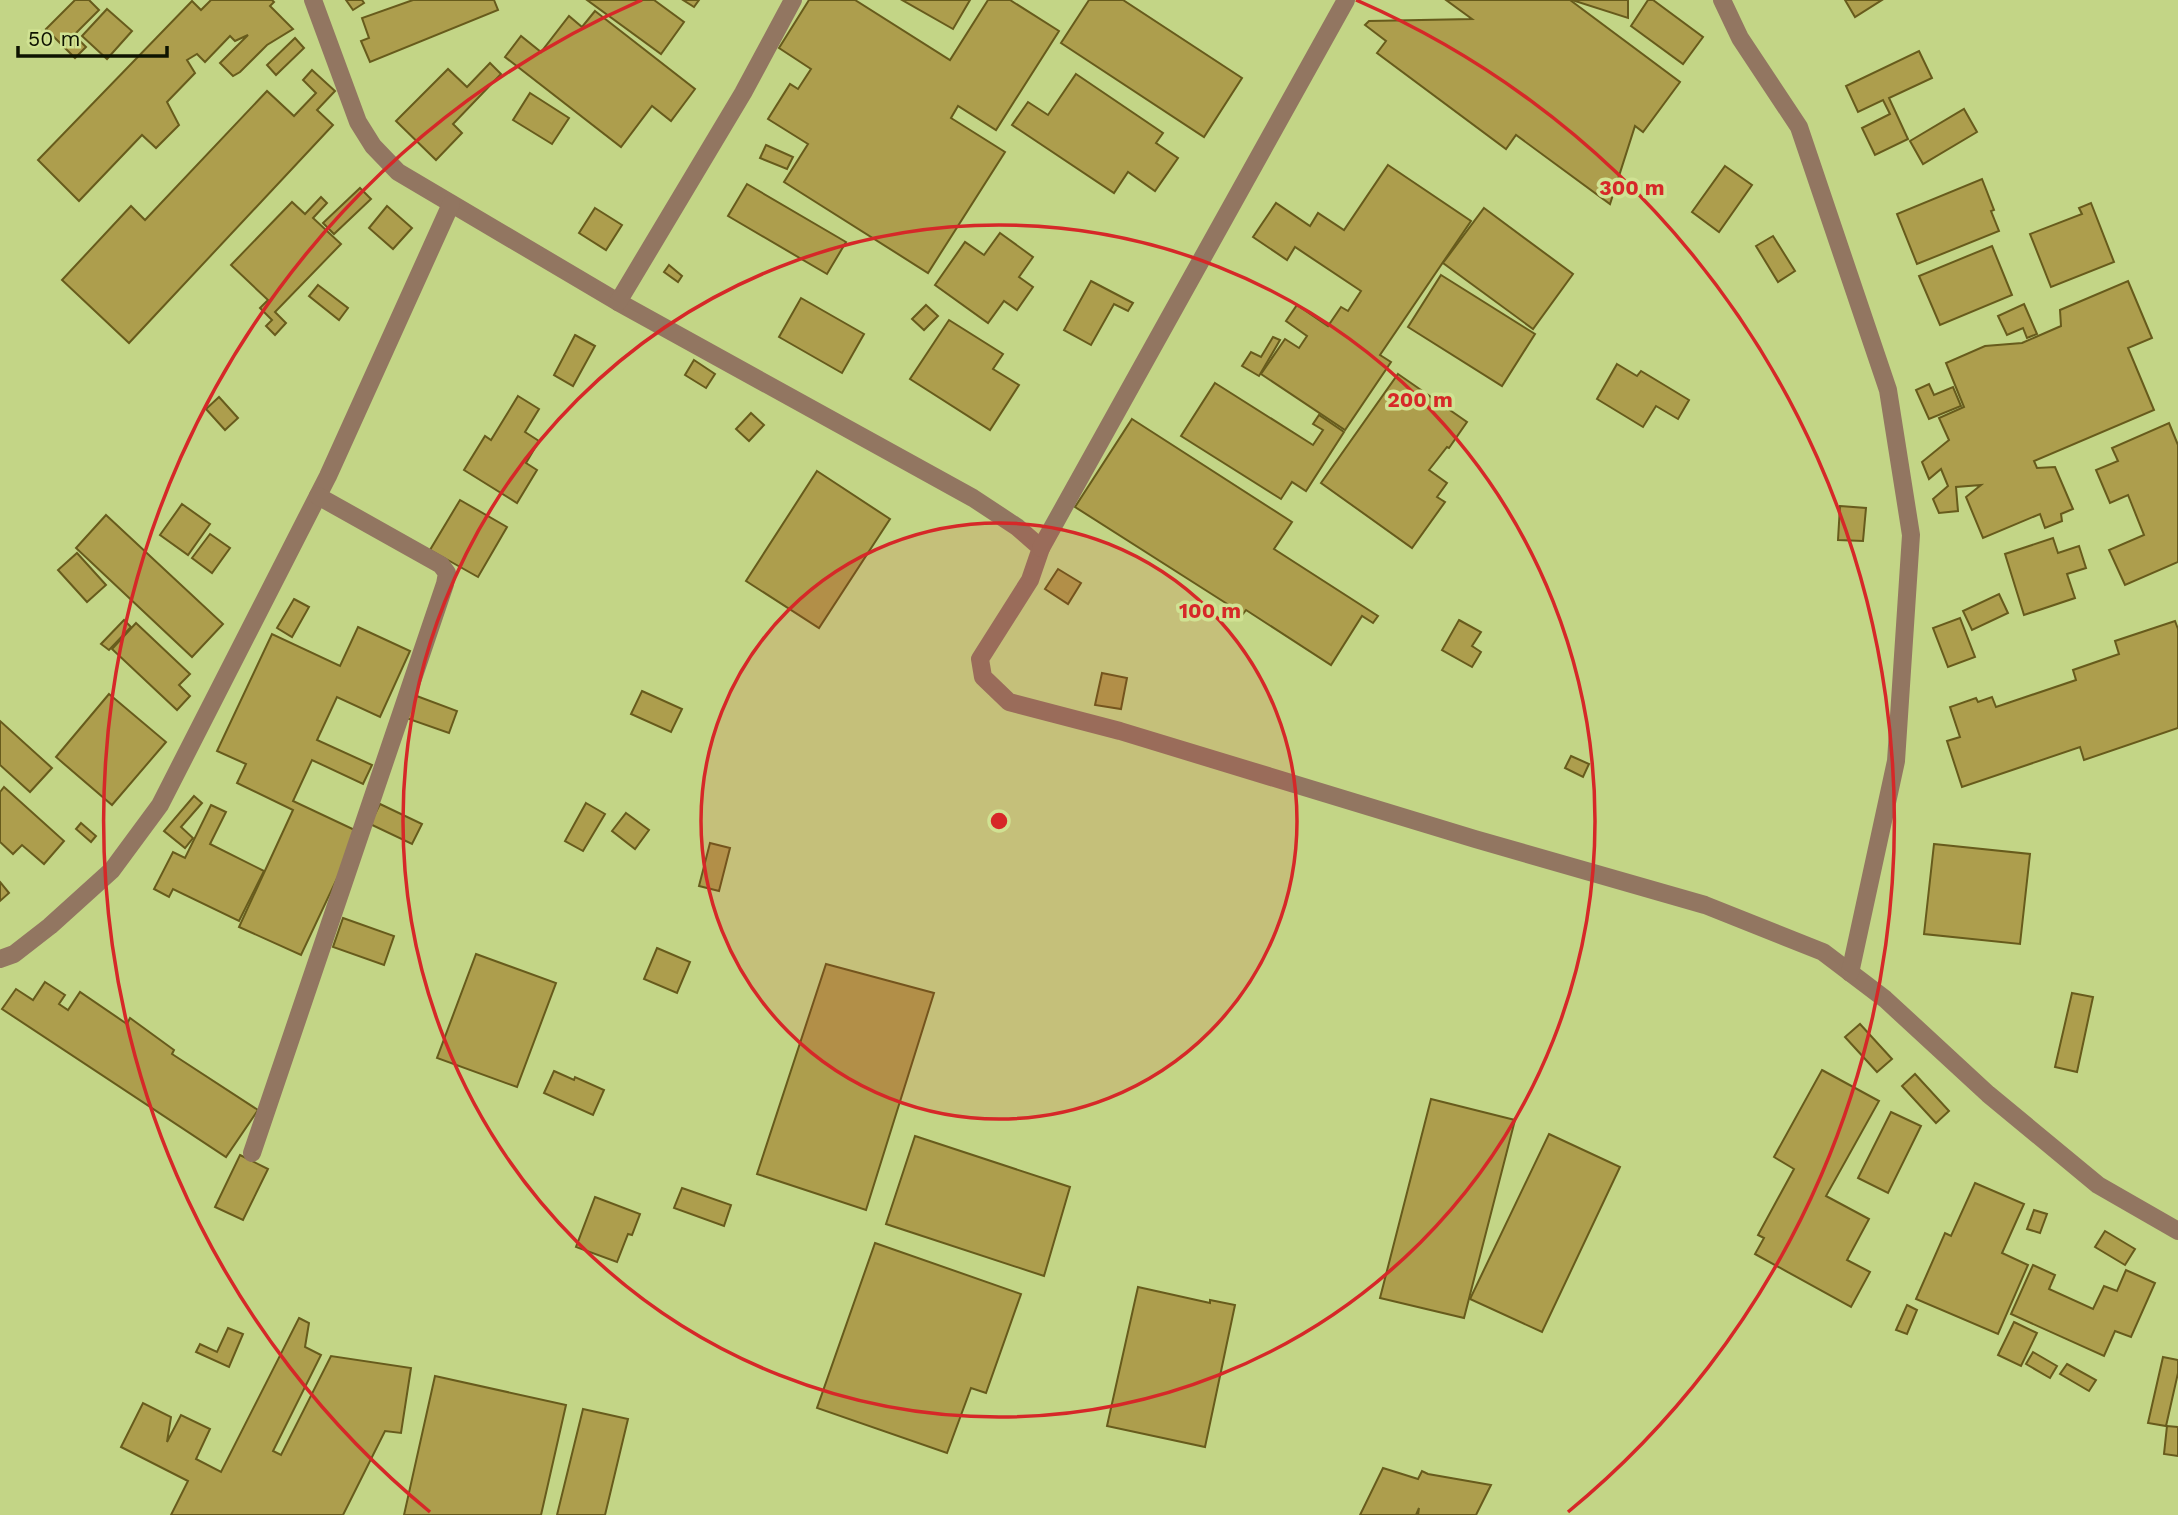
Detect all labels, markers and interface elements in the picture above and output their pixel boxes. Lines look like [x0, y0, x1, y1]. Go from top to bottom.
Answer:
scale bar [18, 14, 166, 58]
text: 50 m [28, 26, 80, 51]
text: 300 m [1599, 175, 1665, 200]
text: 200 m [1387, 387, 1453, 412]
text: 100 m [1179, 598, 1241, 623]
centre of rings [987, 809, 1011, 833]

